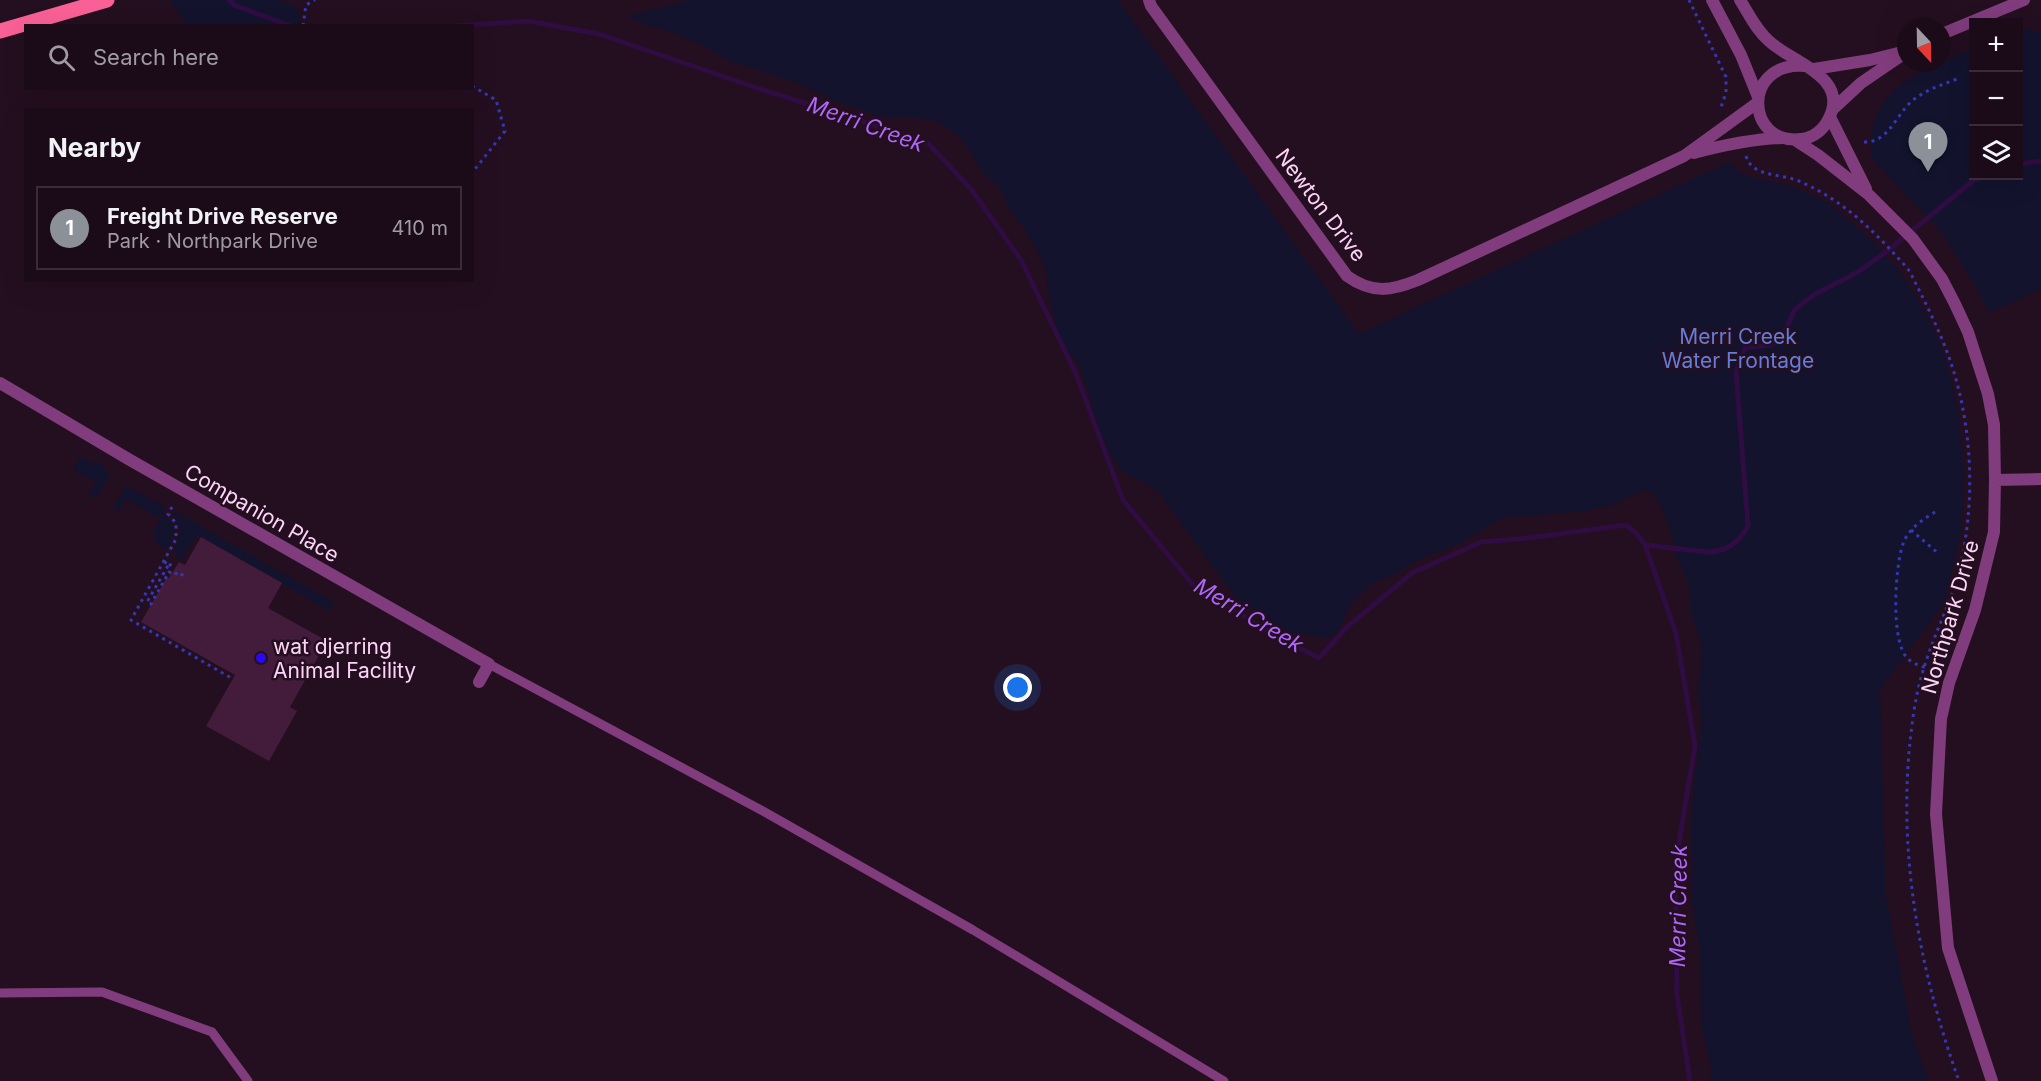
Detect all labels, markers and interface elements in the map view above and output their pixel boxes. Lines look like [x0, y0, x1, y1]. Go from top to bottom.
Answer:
north arrow [1897, 18, 1951, 72]
map controls [1969, 18, 2023, 180]
button: + [1969, 18, 2023, 72]
search box [24, 24, 474, 90]
icon: search [45, 41, 78, 74]
text: Search here [93, 44, 219, 70]
button: − [1969, 72, 2023, 126]
water label: Merri Creek [804, 91, 929, 158]
pin: 1 [1908, 122, 1948, 172]
button: layers [1969, 126, 2023, 180]
text: Nearby [48, 132, 141, 163]
street label: Newton Drive [1271, 144, 1371, 266]
text: Freight Drive Reserve [107, 203, 338, 229]
text: 1 [65, 216, 74, 240]
text: 410 m [392, 216, 448, 240]
text: Park · Northpark Drive [107, 229, 318, 253]
park label: Merri Creek Water Frontage [1662, 324, 1814, 373]
street label: Companion Place [180, 459, 344, 567]
street label: Northpark Drive [1916, 537, 1984, 697]
water label: Merri Creek [1190, 572, 1309, 658]
place label: wat djerring Animal Facility [273, 634, 416, 683]
marker: wat djerring Animal Facility [254, 651, 268, 665]
your location [1003, 673, 1032, 702]
water label: Merri Creek [1664, 844, 1692, 968]

